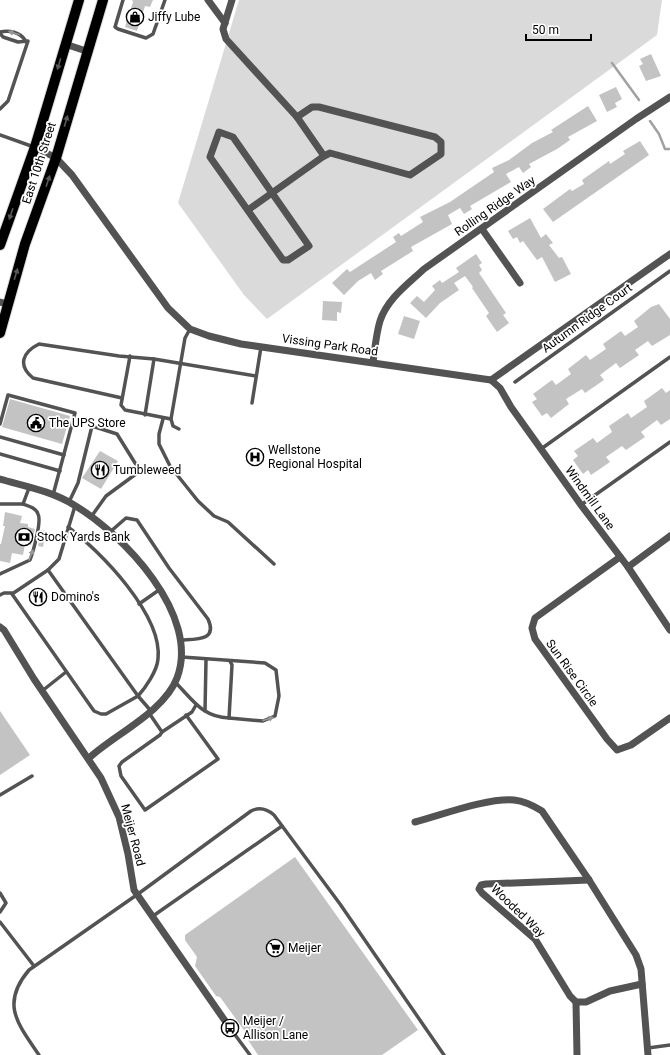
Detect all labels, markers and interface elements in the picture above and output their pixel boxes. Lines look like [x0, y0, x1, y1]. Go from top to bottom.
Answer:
shop icon: Jiffy Lube [125, 7, 145, 27]
place label: Jiffy Lube [148, 10, 200, 24]
scale bar [526, 16, 591, 42]
text: 50 m [532, 23, 559, 37]
one-way arrow [7, 30, 19, 36]
one-way arrow [56, 58, 62, 70]
one-way arrow [63, 115, 69, 127]
street label: East 10th Street [19, 120, 59, 206]
street label: Rolling Ridge Way [452, 173, 538, 239]
one-way arrow [45, 175, 51, 187]
one-way arrow [8, 209, 14, 221]
one-way arrow [13, 268, 19, 280]
street label: Autumn Ridge Court [539, 281, 635, 355]
street label: Vissing Park Road [281, 331, 379, 359]
public building icon: The UPS Store [26, 413, 46, 433]
place label: The UPS Store [49, 416, 126, 430]
place label: Wellstone Regional Hospital [268, 443, 362, 471]
hospital icon: Wellstone Regional Hospital [245, 447, 265, 467]
restaurant icon: Tumbleweed [90, 460, 110, 480]
place label: Tumbleweed [113, 463, 181, 477]
street label: Windmill Lane [562, 463, 618, 533]
bank icon: Stock Yards Bank [14, 527, 34, 547]
place label: Stock Yards Bank [37, 530, 131, 544]
one-way arrow [29, 548, 35, 560]
restaurant icon: Domino's [28, 587, 48, 607]
place label: Domino's [51, 590, 100, 604]
street label: Sun Rise Circle [543, 637, 601, 709]
one-way arrow [262, 715, 274, 721]
street label: Meijer Road [118, 802, 148, 868]
street label: Wooded Way [488, 882, 548, 940]
supermarket icon: Meijer [265, 938, 285, 958]
place label: Meijer [288, 941, 321, 955]
place label: Meijer / Allison Lane [243, 1014, 308, 1042]
bus stop icon: Meijer / Allison Lane [220, 1018, 240, 1038]

